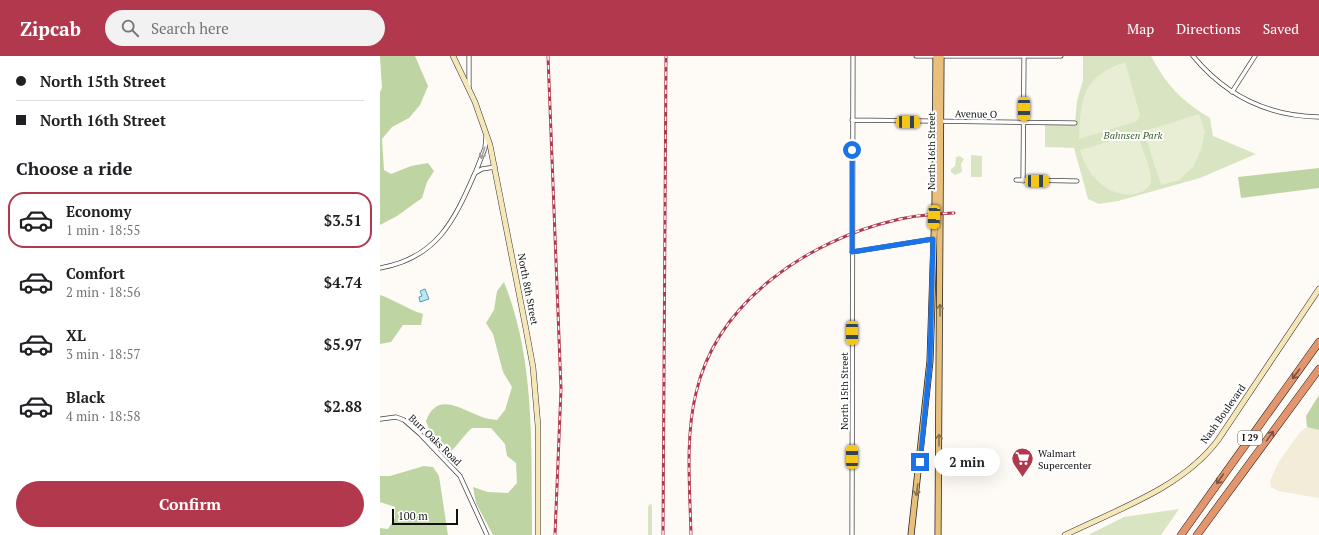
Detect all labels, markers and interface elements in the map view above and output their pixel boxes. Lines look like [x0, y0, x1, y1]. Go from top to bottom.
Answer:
search box [105, 10, 385, 46]
text: Zipcab [20, 16, 81, 41]
icon: search [119, 17, 141, 39]
text: Search here [151, 18, 229, 38]
text: Map [1127, 19, 1154, 38]
text: Directions [1176, 19, 1241, 38]
text: Saved [1263, 19, 1299, 38]
text: North 15th Street [40, 71, 166, 91]
car [1018, 97, 1030, 121]
street label: Avenue O [955, 107, 997, 121]
text: North 16th Street [40, 110, 166, 130]
street label: North 16th Street [925, 112, 938, 190]
car [896, 116, 920, 128]
park label: Bahnsen Park [1103, 129, 1163, 142]
route start [843, 141, 861, 159]
one-way arrow [478, 146, 486, 158]
text: Choose a ride [16, 156, 132, 180]
car [1025, 175, 1049, 187]
text: Economy [66, 201, 131, 221]
icon: car [18, 202, 54, 238]
car [927, 205, 941, 229]
text: $3.51 [324, 210, 362, 230]
text: 1 min · 18:55 [66, 221, 140, 239]
street label: North 8th Street [515, 252, 541, 326]
text: Comfort [66, 263, 125, 283]
icon: car [18, 264, 54, 300]
text: $4.74 [324, 272, 362, 292]
text: 2 min · 18:56 [66, 283, 140, 301]
one-way arrow [936, 304, 944, 317]
car [846, 321, 858, 345]
text: XL [66, 325, 86, 345]
icon: car [18, 326, 54, 362]
text: $5.97 [324, 334, 362, 354]
text: 3 min · 18:57 [66, 345, 140, 363]
street label: North 15th Street [838, 352, 851, 430]
one-way arrow [1292, 368, 1300, 379]
street label: Nash Boulevard [1198, 381, 1249, 446]
text: Black [66, 387, 105, 407]
icon: car [18, 388, 54, 424]
text: $2.88 [324, 396, 362, 416]
text: 4 min · 18:58 [66, 407, 140, 425]
street label: Burr Oaks Road [406, 411, 465, 469]
road number: I 29 [1238, 431, 1262, 445]
one-way arrow [1266, 431, 1274, 442]
one-way arrow [935, 434, 943, 447]
car [846, 445, 858, 469]
supermarket icon: Walmart Supercenter [1010, 446, 1036, 479]
place label: Walmart Supercenter [1038, 447, 1092, 472]
callout: 2 min [934, 448, 1000, 476]
route end [911, 453, 929, 471]
text: 2 min [949, 453, 985, 471]
one-way arrow [1216, 473, 1224, 484]
button: Confirm [16, 481, 364, 527]
one-way arrow [913, 483, 921, 496]
scale bar [392, 507, 458, 526]
text: 100 m [398, 509, 428, 523]

